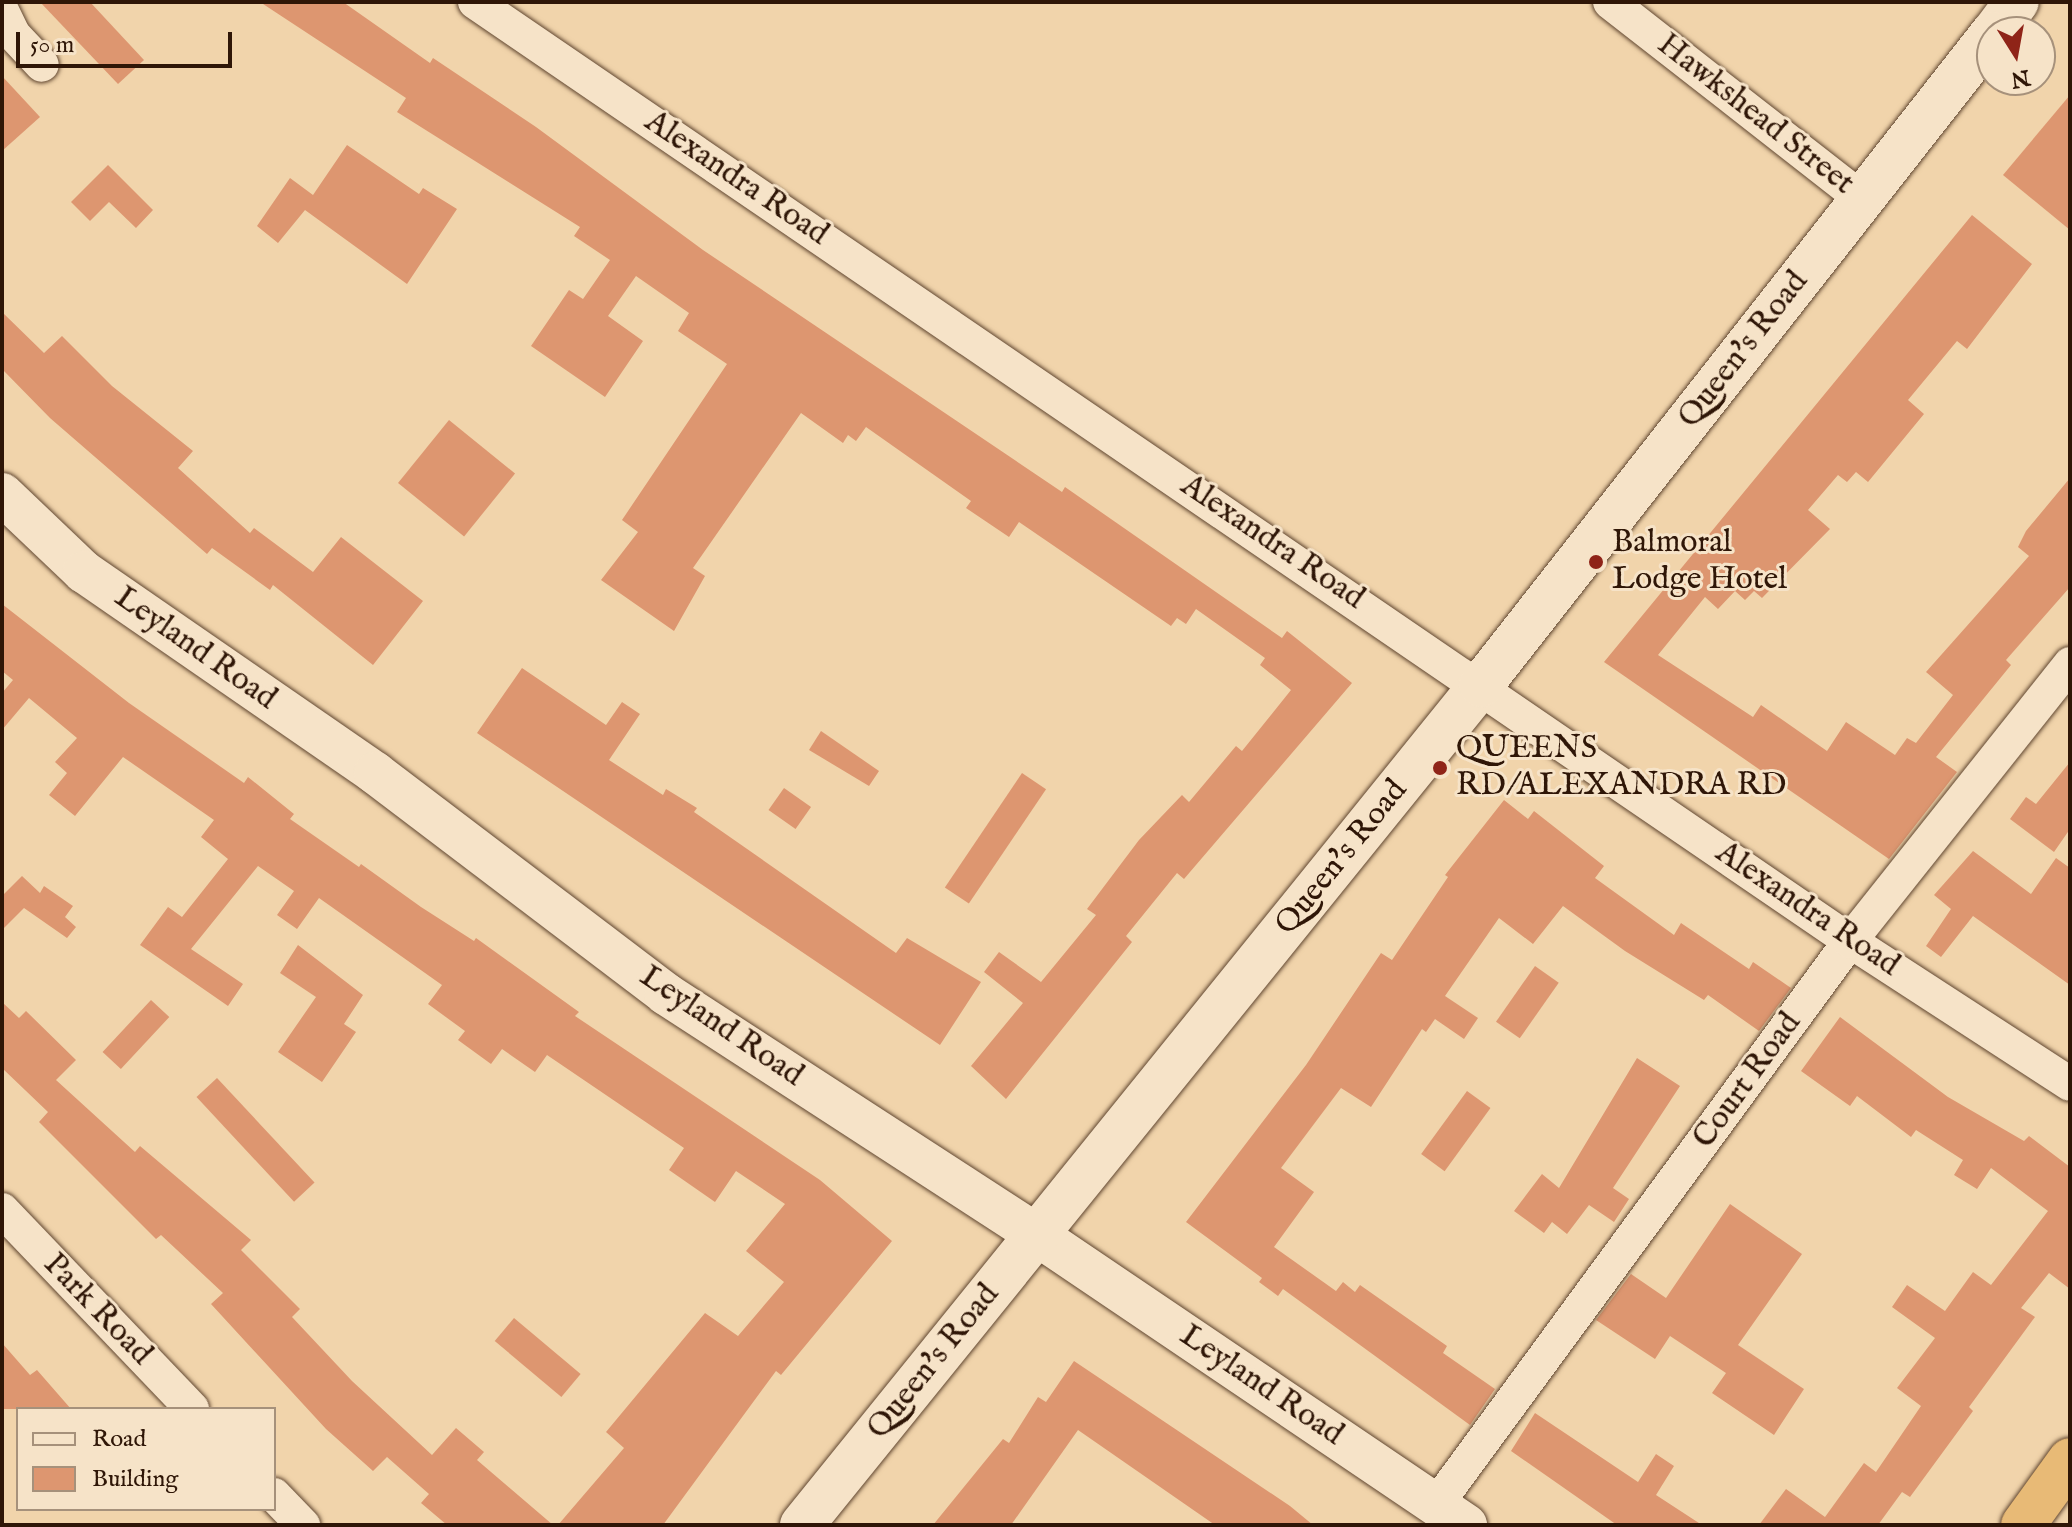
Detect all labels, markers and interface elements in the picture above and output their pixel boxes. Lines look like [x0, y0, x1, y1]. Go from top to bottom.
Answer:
scale bar [20, 16, 236, 66]
north arrow [1976, 16, 2056, 96]
street label: Hawkshead Street [1649, 26, 1861, 204]
text: 50 m [30, 30, 74, 61]
text: N [2008, 62, 2032, 93]
street label: Alexandra Road [637, 103, 835, 255]
street label: Queen's Road [1671, 264, 1817, 436]
street label: Alexandra Road [1173, 467, 1371, 619]
place label: Balmoral Lodge Hotel [1612, 525, 1787, 600]
marker: Balmoral Lodge Hotel [1587, 553, 1605, 571]
street label: Leyland Road [107, 579, 283, 719]
place label: QUEENS RD/ALEXANDRA RD [1456, 731, 1786, 806]
marker: QUEENS RD/ALEXANDRA RD [1431, 759, 1449, 777]
street label: Queen's Road [1268, 773, 1416, 943]
street label: Alexandra Road [1708, 834, 1906, 986]
street label: Leyland Road [632, 958, 810, 1096]
street label: Court Road [1686, 1006, 1810, 1156]
street label: Park Road [34, 1246, 160, 1374]
street label: Queen's Road [860, 1277, 1008, 1447]
street label: Leyland Road [1172, 1317, 1350, 1455]
legend [16, 1407, 276, 1511]
text: Road [92, 1424, 146, 1455]
text: Building [92, 1464, 178, 1495]

